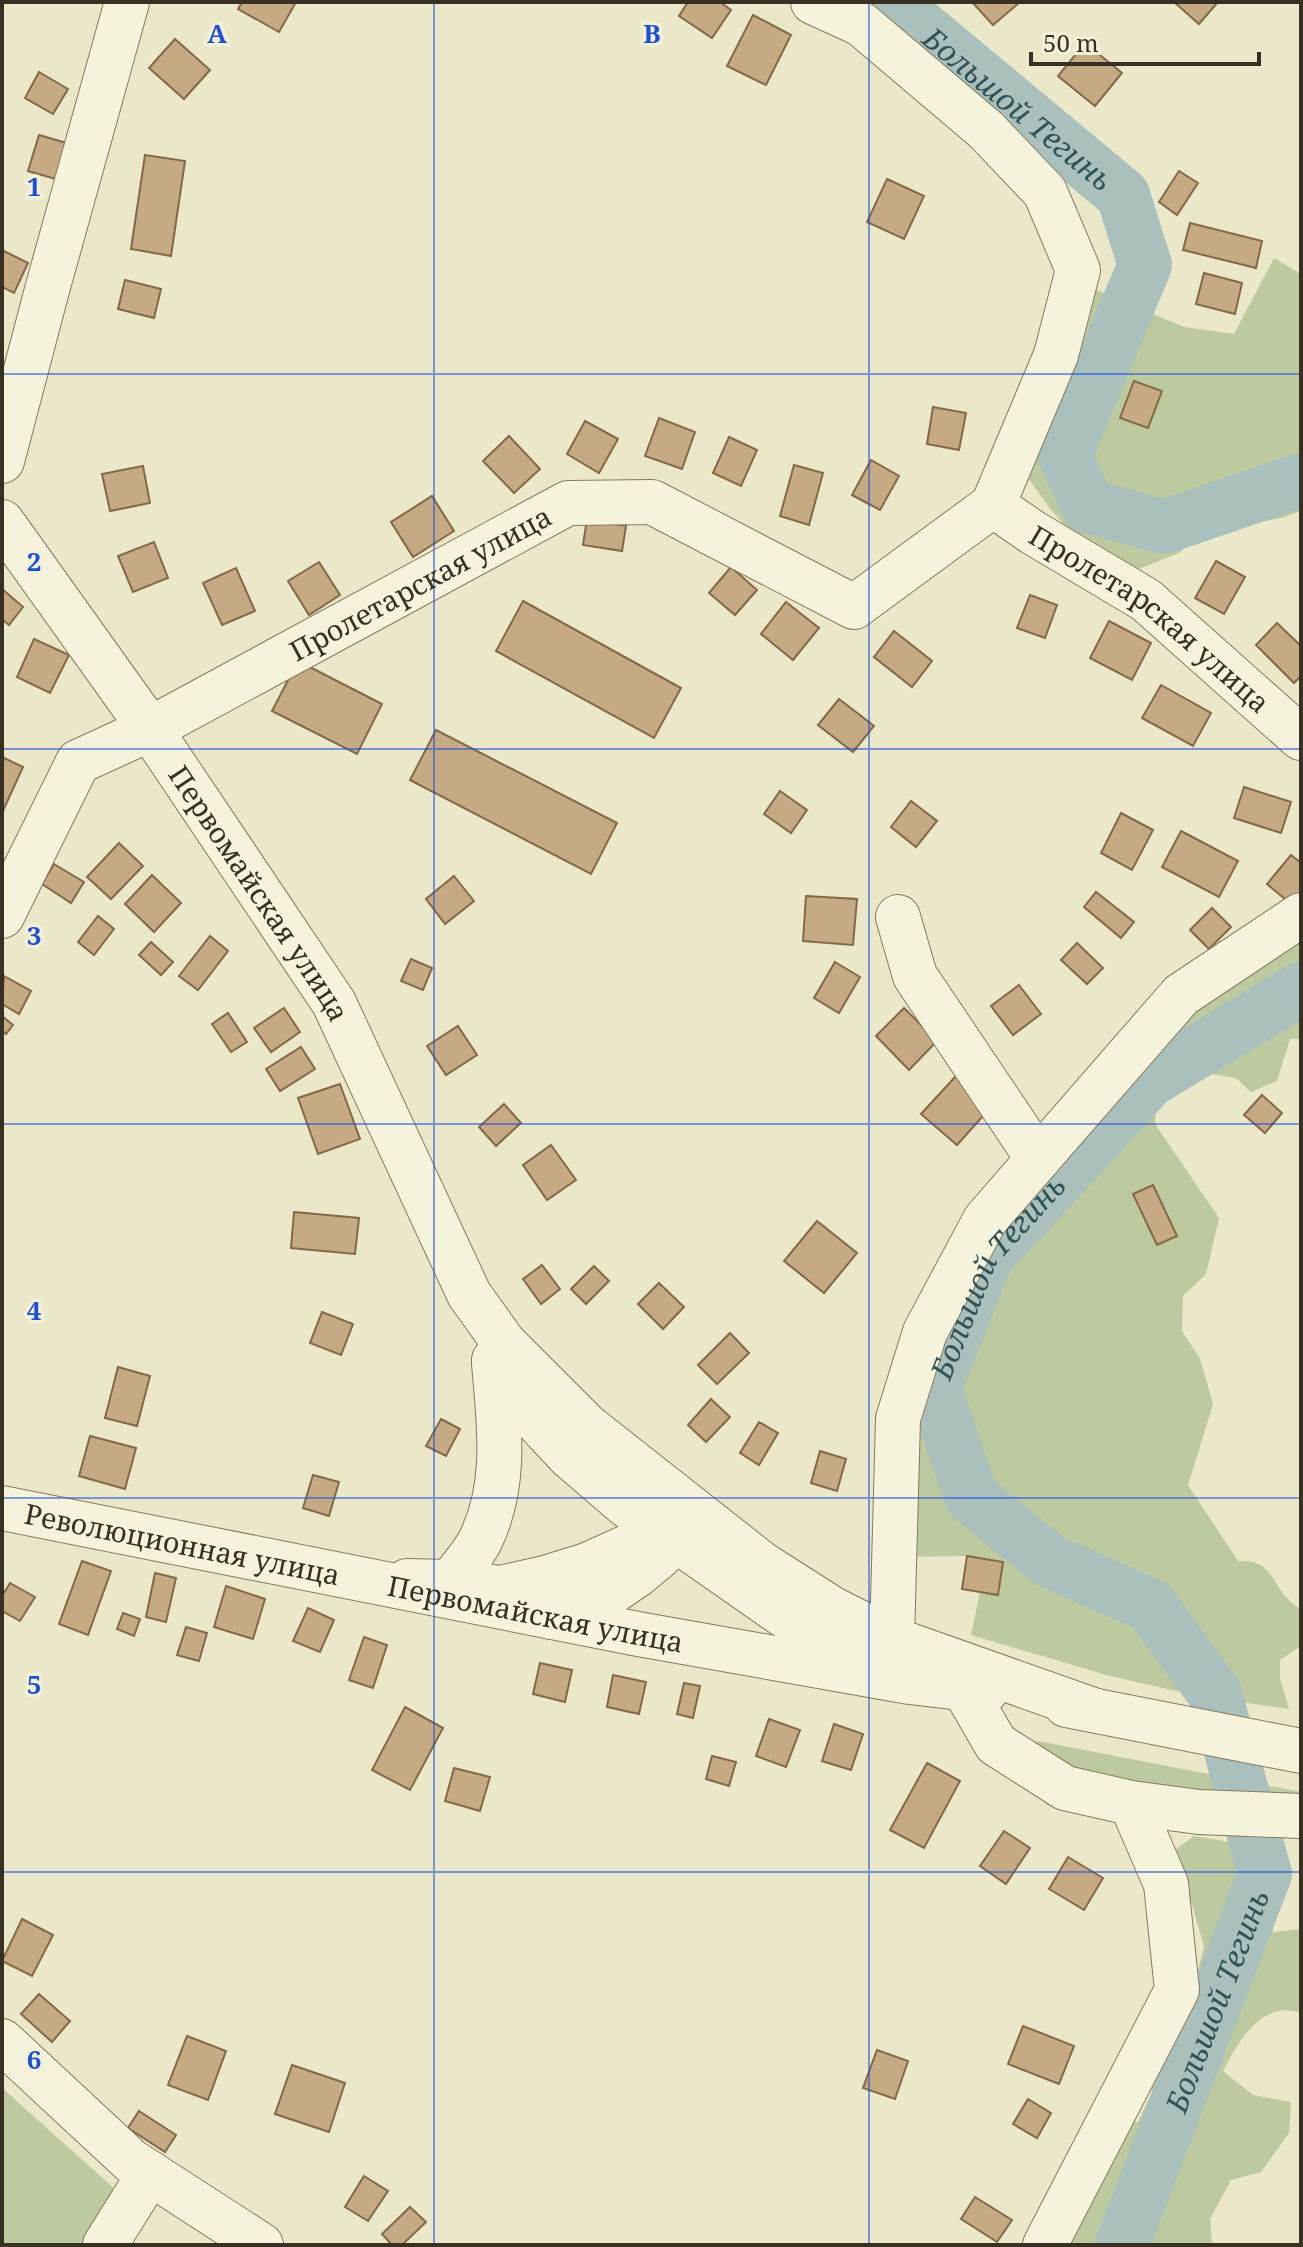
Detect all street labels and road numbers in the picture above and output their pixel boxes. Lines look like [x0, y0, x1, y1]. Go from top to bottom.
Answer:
street label: Пролетарская улица [282, 497, 558, 669]
street label: Пролетарская улица [1022, 516, 1278, 721]
street label: Первомайская улица [161, 758, 359, 1027]
street label: Революционная улица [21, 1494, 344, 1594]
street label: Первомайская улица [385, 1566, 687, 1661]

